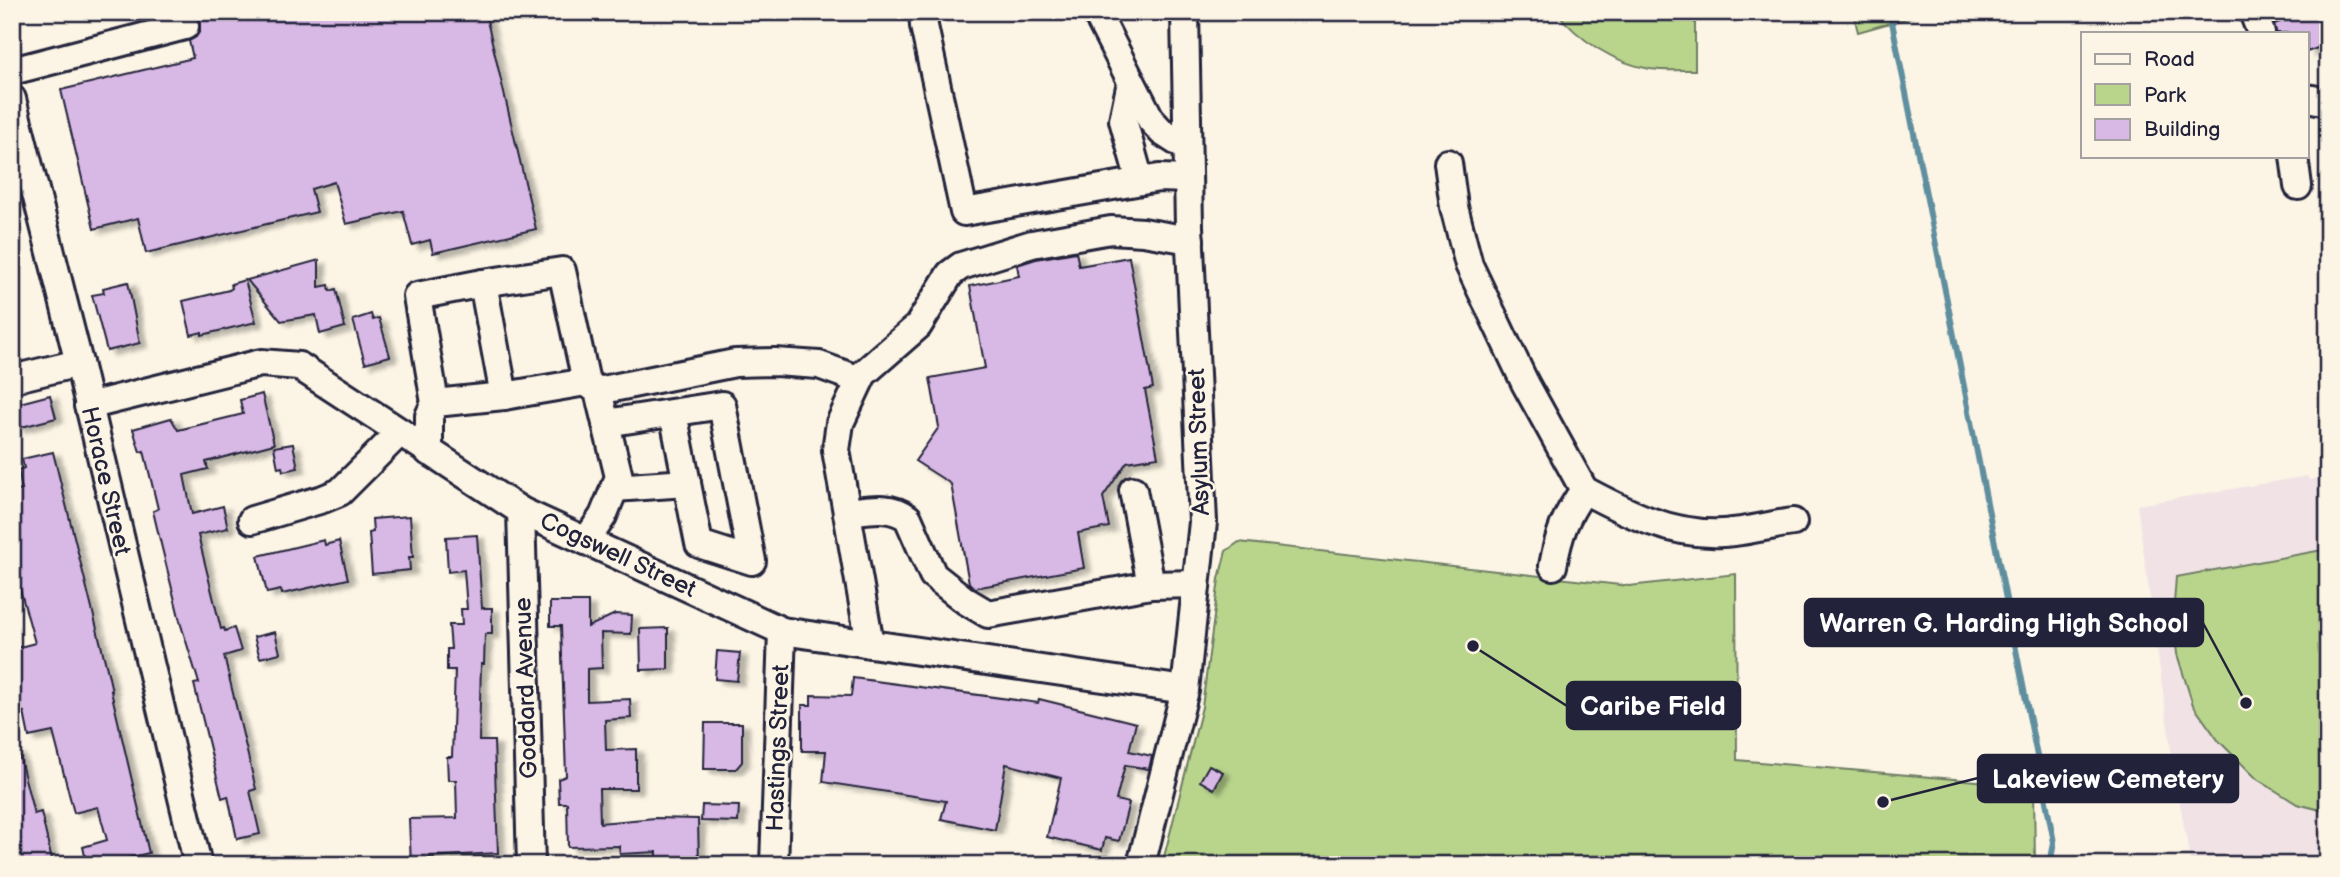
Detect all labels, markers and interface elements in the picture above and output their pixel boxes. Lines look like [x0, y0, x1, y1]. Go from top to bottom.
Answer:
legend [2081, 32, 2308, 158]
text: Road [2144, 47, 2195, 72]
text: Park [2144, 83, 2187, 108]
text: Building [2144, 117, 2220, 142]
street label: Asylum Street [1182, 367, 1216, 516]
street label: Horace Street [75, 404, 137, 559]
street label: Cogswell Street [535, 506, 701, 604]
street label: Goddard Avenue [508, 597, 544, 779]
callout: Warren G. Harding High School [1805, 599, 2203, 646]
text: Warren G. Harding High School [1819, 609, 2189, 640]
street label: Hastings Street [761, 663, 795, 832]
callout: Caribe Field [1567, 682, 1740, 729]
text: Caribe Field [1580, 692, 1726, 723]
callout: Lakeview Cemetery [1978, 755, 2238, 802]
text: Lakeview Cemetery [1992, 765, 2224, 796]

